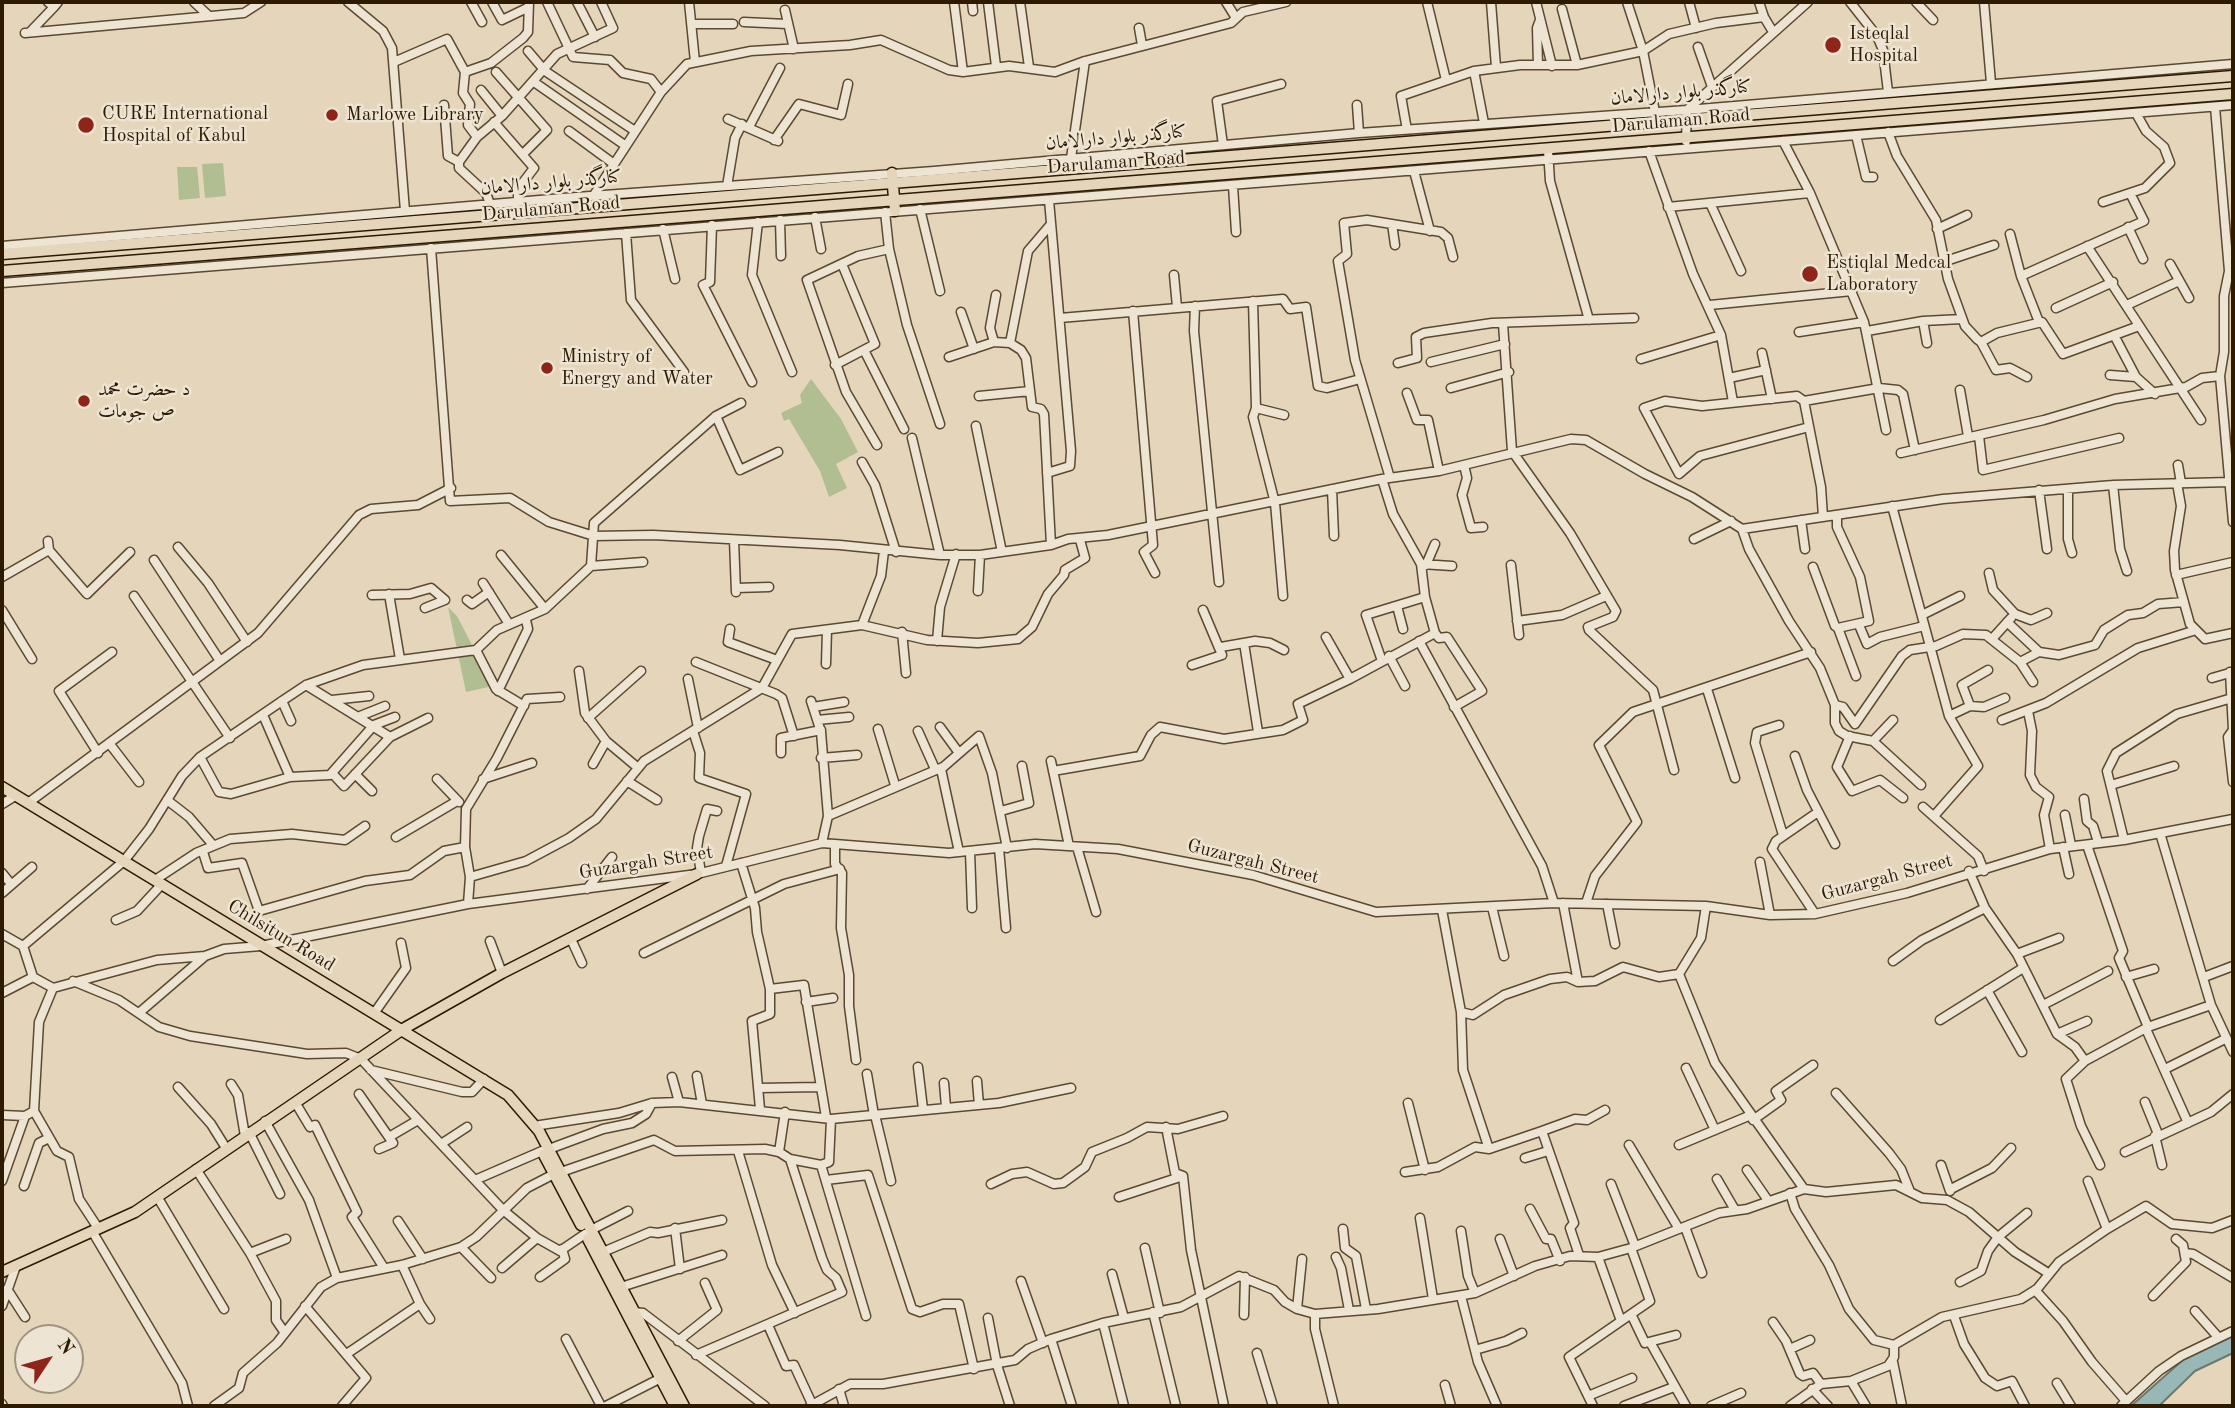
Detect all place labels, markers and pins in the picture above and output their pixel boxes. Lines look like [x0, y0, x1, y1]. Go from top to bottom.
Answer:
place label: Isteqlal Hospital [1849, 23, 1918, 67]
marker: Isteqlal Hospital [1823, 35, 1843, 55]
place label: CURE International Hospital of Kabul [102, 103, 268, 147]
place label: Marlowe Library [346, 104, 484, 126]
marker: Marlowe Library [324, 107, 340, 123]
marker: CURE International Hospital of Kabul [76, 115, 96, 135]
place label: Estiqlal Medcal Laboratory [1826, 252, 1951, 296]
marker: Estiqlal Medcal Laboratory [1800, 264, 1820, 284]
place label: Ministry of Energy and Water [561, 346, 713, 390]
marker: Ministry of Energy and Water [539, 360, 555, 376]
place label: د حضرت محمد ص جومات [98, 379, 190, 423]
marker: د حضرت محمد ص جومات [76, 393, 92, 409]

